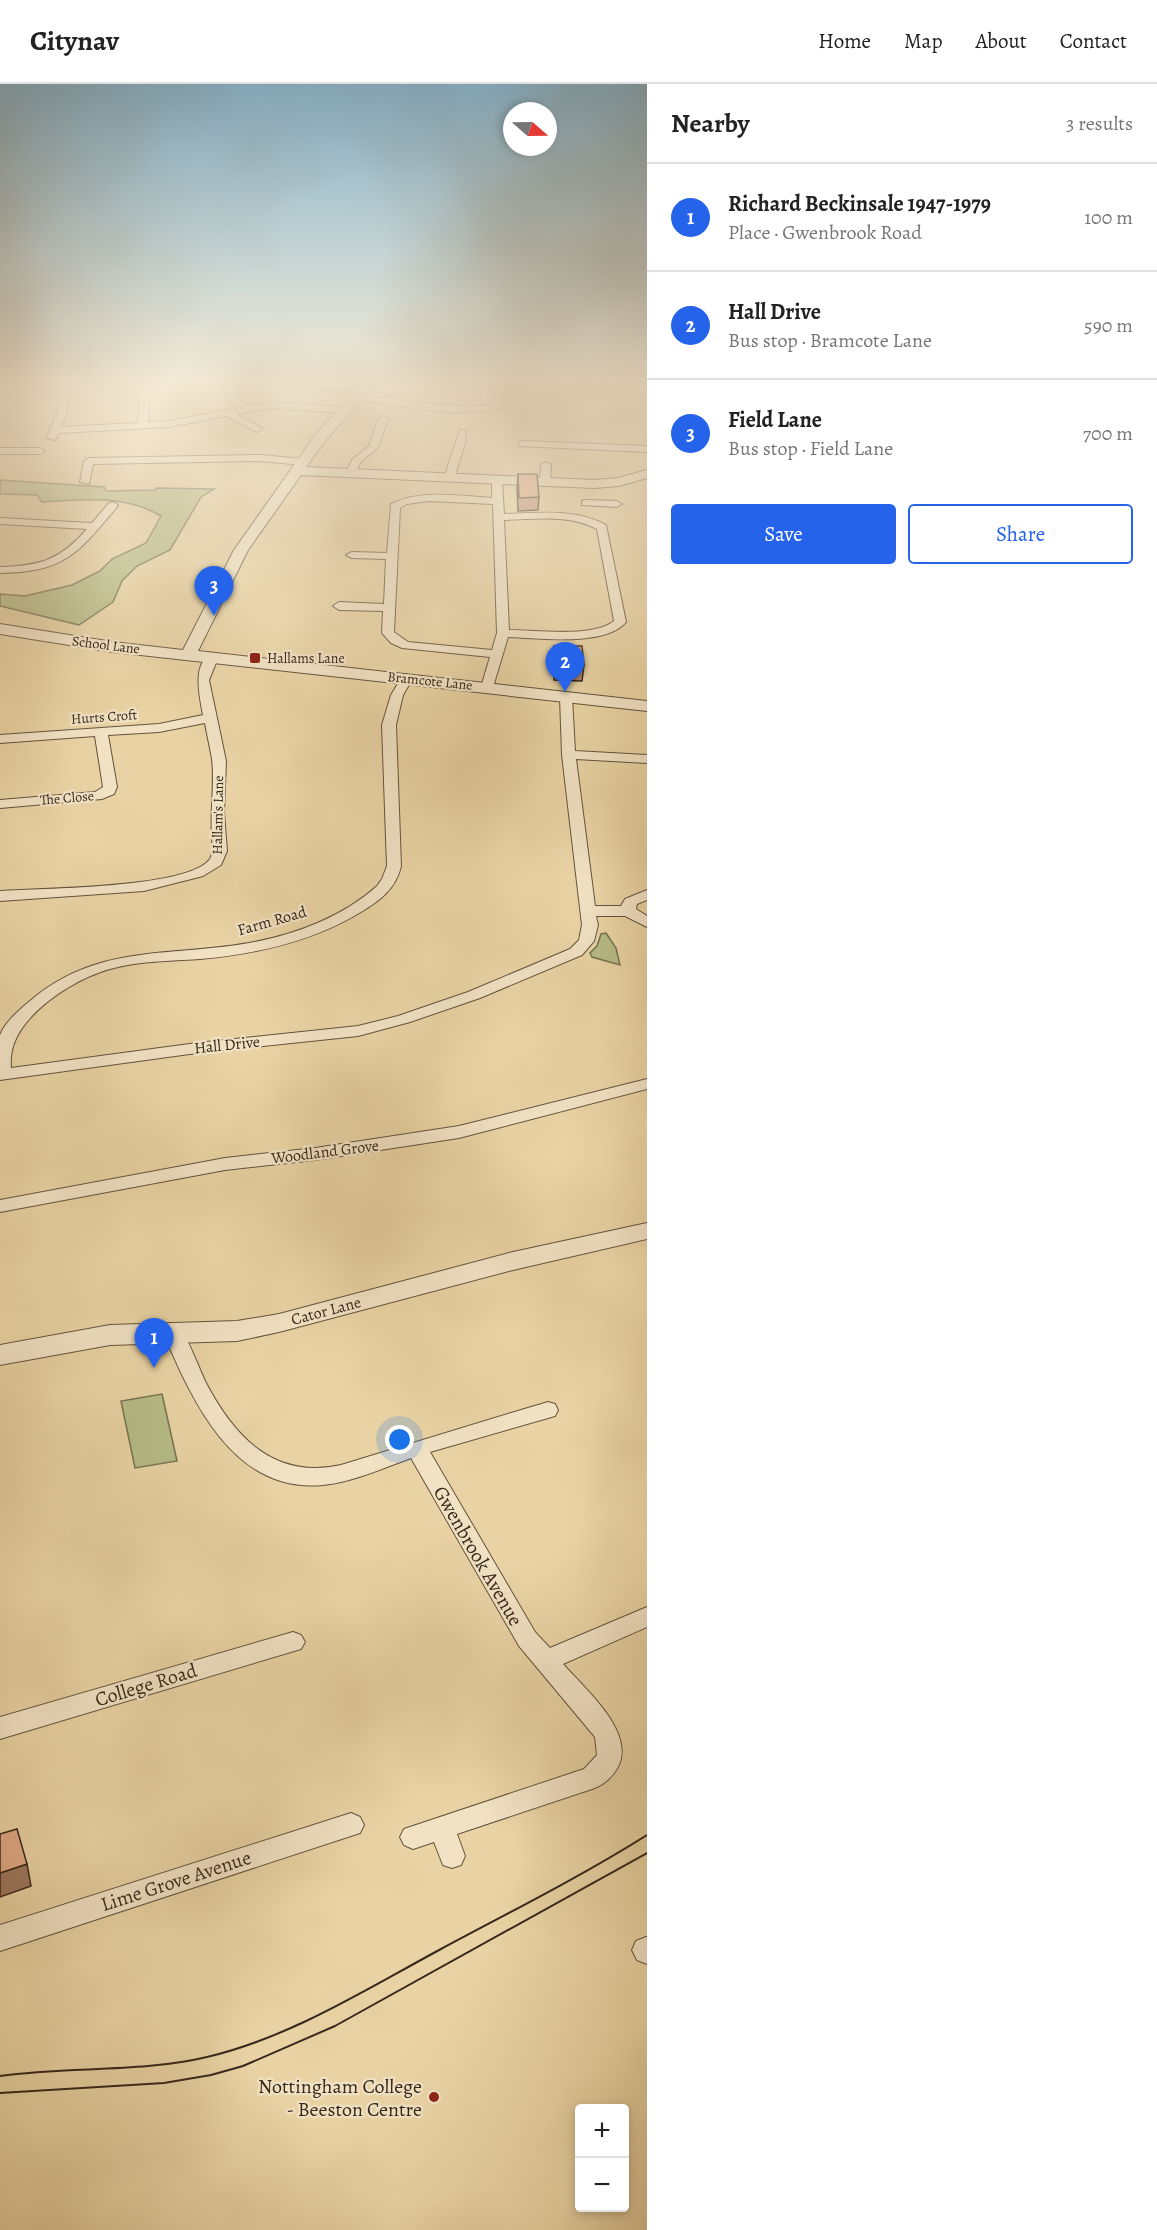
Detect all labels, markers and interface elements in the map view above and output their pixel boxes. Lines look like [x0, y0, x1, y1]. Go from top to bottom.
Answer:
text: Citynav [30, 22, 119, 60]
text: Home [818, 27, 871, 55]
text: Map [904, 27, 942, 55]
text: About [975, 27, 1027, 55]
text: Contact [1060, 27, 1127, 55]
north arrow [503, 102, 557, 156]
text: Nearby [671, 106, 750, 141]
text: 3 results [1066, 110, 1133, 137]
text: Richard Beckinsale 1947-1979 [728, 189, 991, 219]
text: 1 [687, 204, 694, 231]
text: 100 m [1084, 204, 1133, 231]
text: Place · Gwenbrook Road [728, 219, 922, 246]
text: Hall Drive [728, 297, 821, 327]
text: 2 [686, 312, 695, 339]
text: 590 m [1084, 312, 1133, 339]
text: Bus stop · Bramcote Lane [728, 327, 932, 354]
text: Field Lane [728, 405, 822, 435]
text: 3 [686, 420, 695, 447]
text: 700 m [1083, 420, 1133, 447]
text: Bus stop · Field Lane [728, 435, 893, 462]
button: Save [671, 504, 896, 564]
button: Share [908, 504, 1133, 564]
pin: 3 [194, 566, 234, 616]
street label: School Lane [71, 631, 141, 659]
pin: 2 [546, 642, 584, 692]
place label: Hallams Lane [267, 649, 345, 668]
marker: Hallams Lane [248, 651, 262, 665]
street label: Bramcote Lane [386, 667, 474, 695]
street label: Hurts Croft [70, 705, 138, 729]
street label: Hallam's Lane [208, 775, 228, 855]
street label: The Close [39, 786, 95, 810]
street label: Farm Road [235, 901, 309, 941]
street label: Hall Drive [193, 1031, 261, 1059]
street label: Woodland Grove [269, 1134, 380, 1170]
street label: Cator Lane [289, 1291, 363, 1331]
pin: 1 [134, 1318, 174, 1368]
your location [385, 1425, 414, 1454]
street label: Gwenbrook Avenue [427, 1481, 529, 1631]
street label: College Road [92, 1657, 200, 1713]
street label: Lime Grove Avenue [97, 1844, 255, 1918]
place label: Nottingham College - Beeston Centre [258, 2073, 422, 2123]
marker: Nottingham College - Beeston Centre [427, 2090, 441, 2104]
map controls [575, 2104, 629, 2212]
button: + [575, 2104, 629, 2158]
button: − [575, 2158, 629, 2212]

